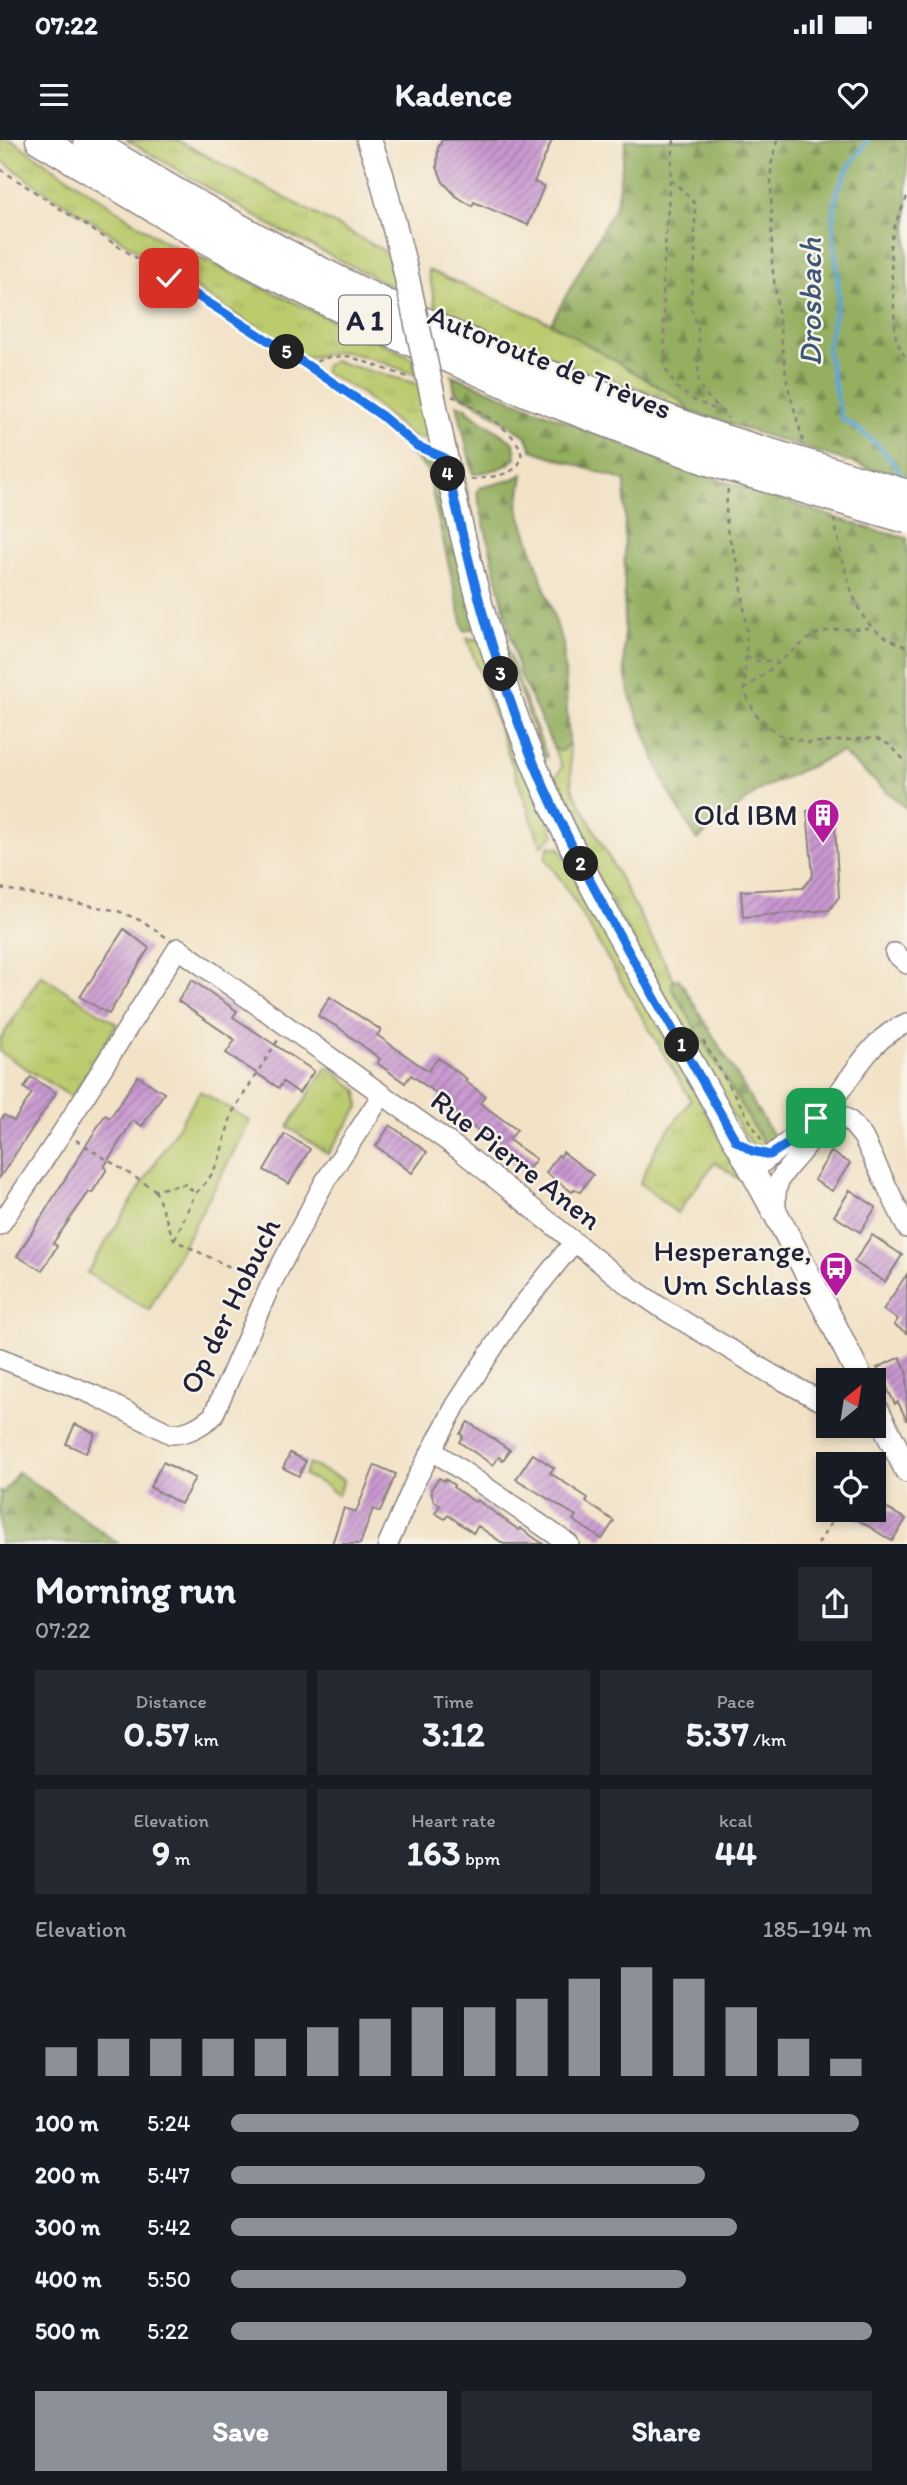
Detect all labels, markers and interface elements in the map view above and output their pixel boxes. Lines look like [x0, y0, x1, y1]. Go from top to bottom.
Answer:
text: 07:22 [35, 9, 98, 41]
icon: menu [35, 76, 73, 114]
text: Kadence [395, 76, 512, 114]
icon: heart [834, 76, 872, 114]
water label: Drosbach [791, 237, 829, 366]
pin [139, 248, 199, 308]
icon: check [150, 259, 188, 297]
road number: A 1 [339, 296, 391, 344]
street label: Autoroute de Trèves [423, 296, 677, 427]
pin: 5 [270, 334, 304, 370]
text: 5 [282, 340, 291, 363]
pin: 4 [430, 456, 466, 492]
text: 4 [442, 462, 453, 485]
pin: 3 [484, 656, 518, 692]
text: 3 [495, 662, 506, 685]
place label: Old IBM [694, 796, 798, 833]
building icon: Old IBM [804, 796, 842, 845]
pin: 2 [564, 846, 598, 882]
text: 2 [576, 852, 586, 875]
pin: 1 [664, 1028, 700, 1062]
text: 1 [677, 1033, 686, 1056]
street label: Rue Pierre Anen [424, 1081, 609, 1238]
pin [786, 1088, 846, 1148]
icon: arrive [797, 1099, 835, 1137]
street label: Op der Hobuch [171, 1212, 288, 1400]
place label: Hesperange, Um Schlass [653, 1232, 812, 1303]
bus stop icon: Hesperange, Um Schlass [817, 1249, 855, 1298]
north arrow [816, 1368, 886, 1438]
map controls [816, 1368, 886, 1522]
button: locate [816, 1452, 886, 1522]
text: Morning run [35, 1567, 236, 1613]
button: share [798, 1567, 872, 1641]
text: 07:22 [35, 1616, 90, 1644]
text: Distance [136, 1690, 207, 1713]
text: Time [433, 1690, 474, 1713]
text: Pace [717, 1690, 755, 1713]
text: 0.57 [124, 1713, 189, 1755]
text: 3:12 [422, 1713, 485, 1755]
text: 5:37 [685, 1713, 749, 1755]
text: km [189, 1728, 219, 1751]
text: /km [749, 1728, 786, 1751]
text: Elevation [133, 1809, 209, 1832]
text: Heart rate [411, 1809, 496, 1832]
text: kcal [719, 1809, 753, 1832]
text: 9 [152, 1832, 170, 1874]
text: 163 [407, 1832, 461, 1874]
text: 44 [715, 1832, 757, 1874]
text: m [170, 1847, 190, 1870]
text: bpm [461, 1847, 500, 1870]
text: Elevation [35, 1915, 126, 1943]
text: 185–194 m [763, 1915, 872, 1943]
text: 100 m [35, 2109, 99, 2137]
text: 5:24 [147, 2109, 191, 2137]
text: 200 m [35, 2161, 100, 2189]
text: 5:47 [147, 2161, 190, 2189]
text: 300 m [35, 2213, 100, 2241]
text: 5:42 [147, 2213, 191, 2241]
text: 400 m [35, 2265, 102, 2293]
text: 5:50 [147, 2265, 191, 2293]
text: 500 m [35, 2317, 100, 2345]
text: 5:22 [147, 2317, 189, 2345]
button: Save [35, 2391, 447, 2471]
button: Share [461, 2391, 872, 2471]

